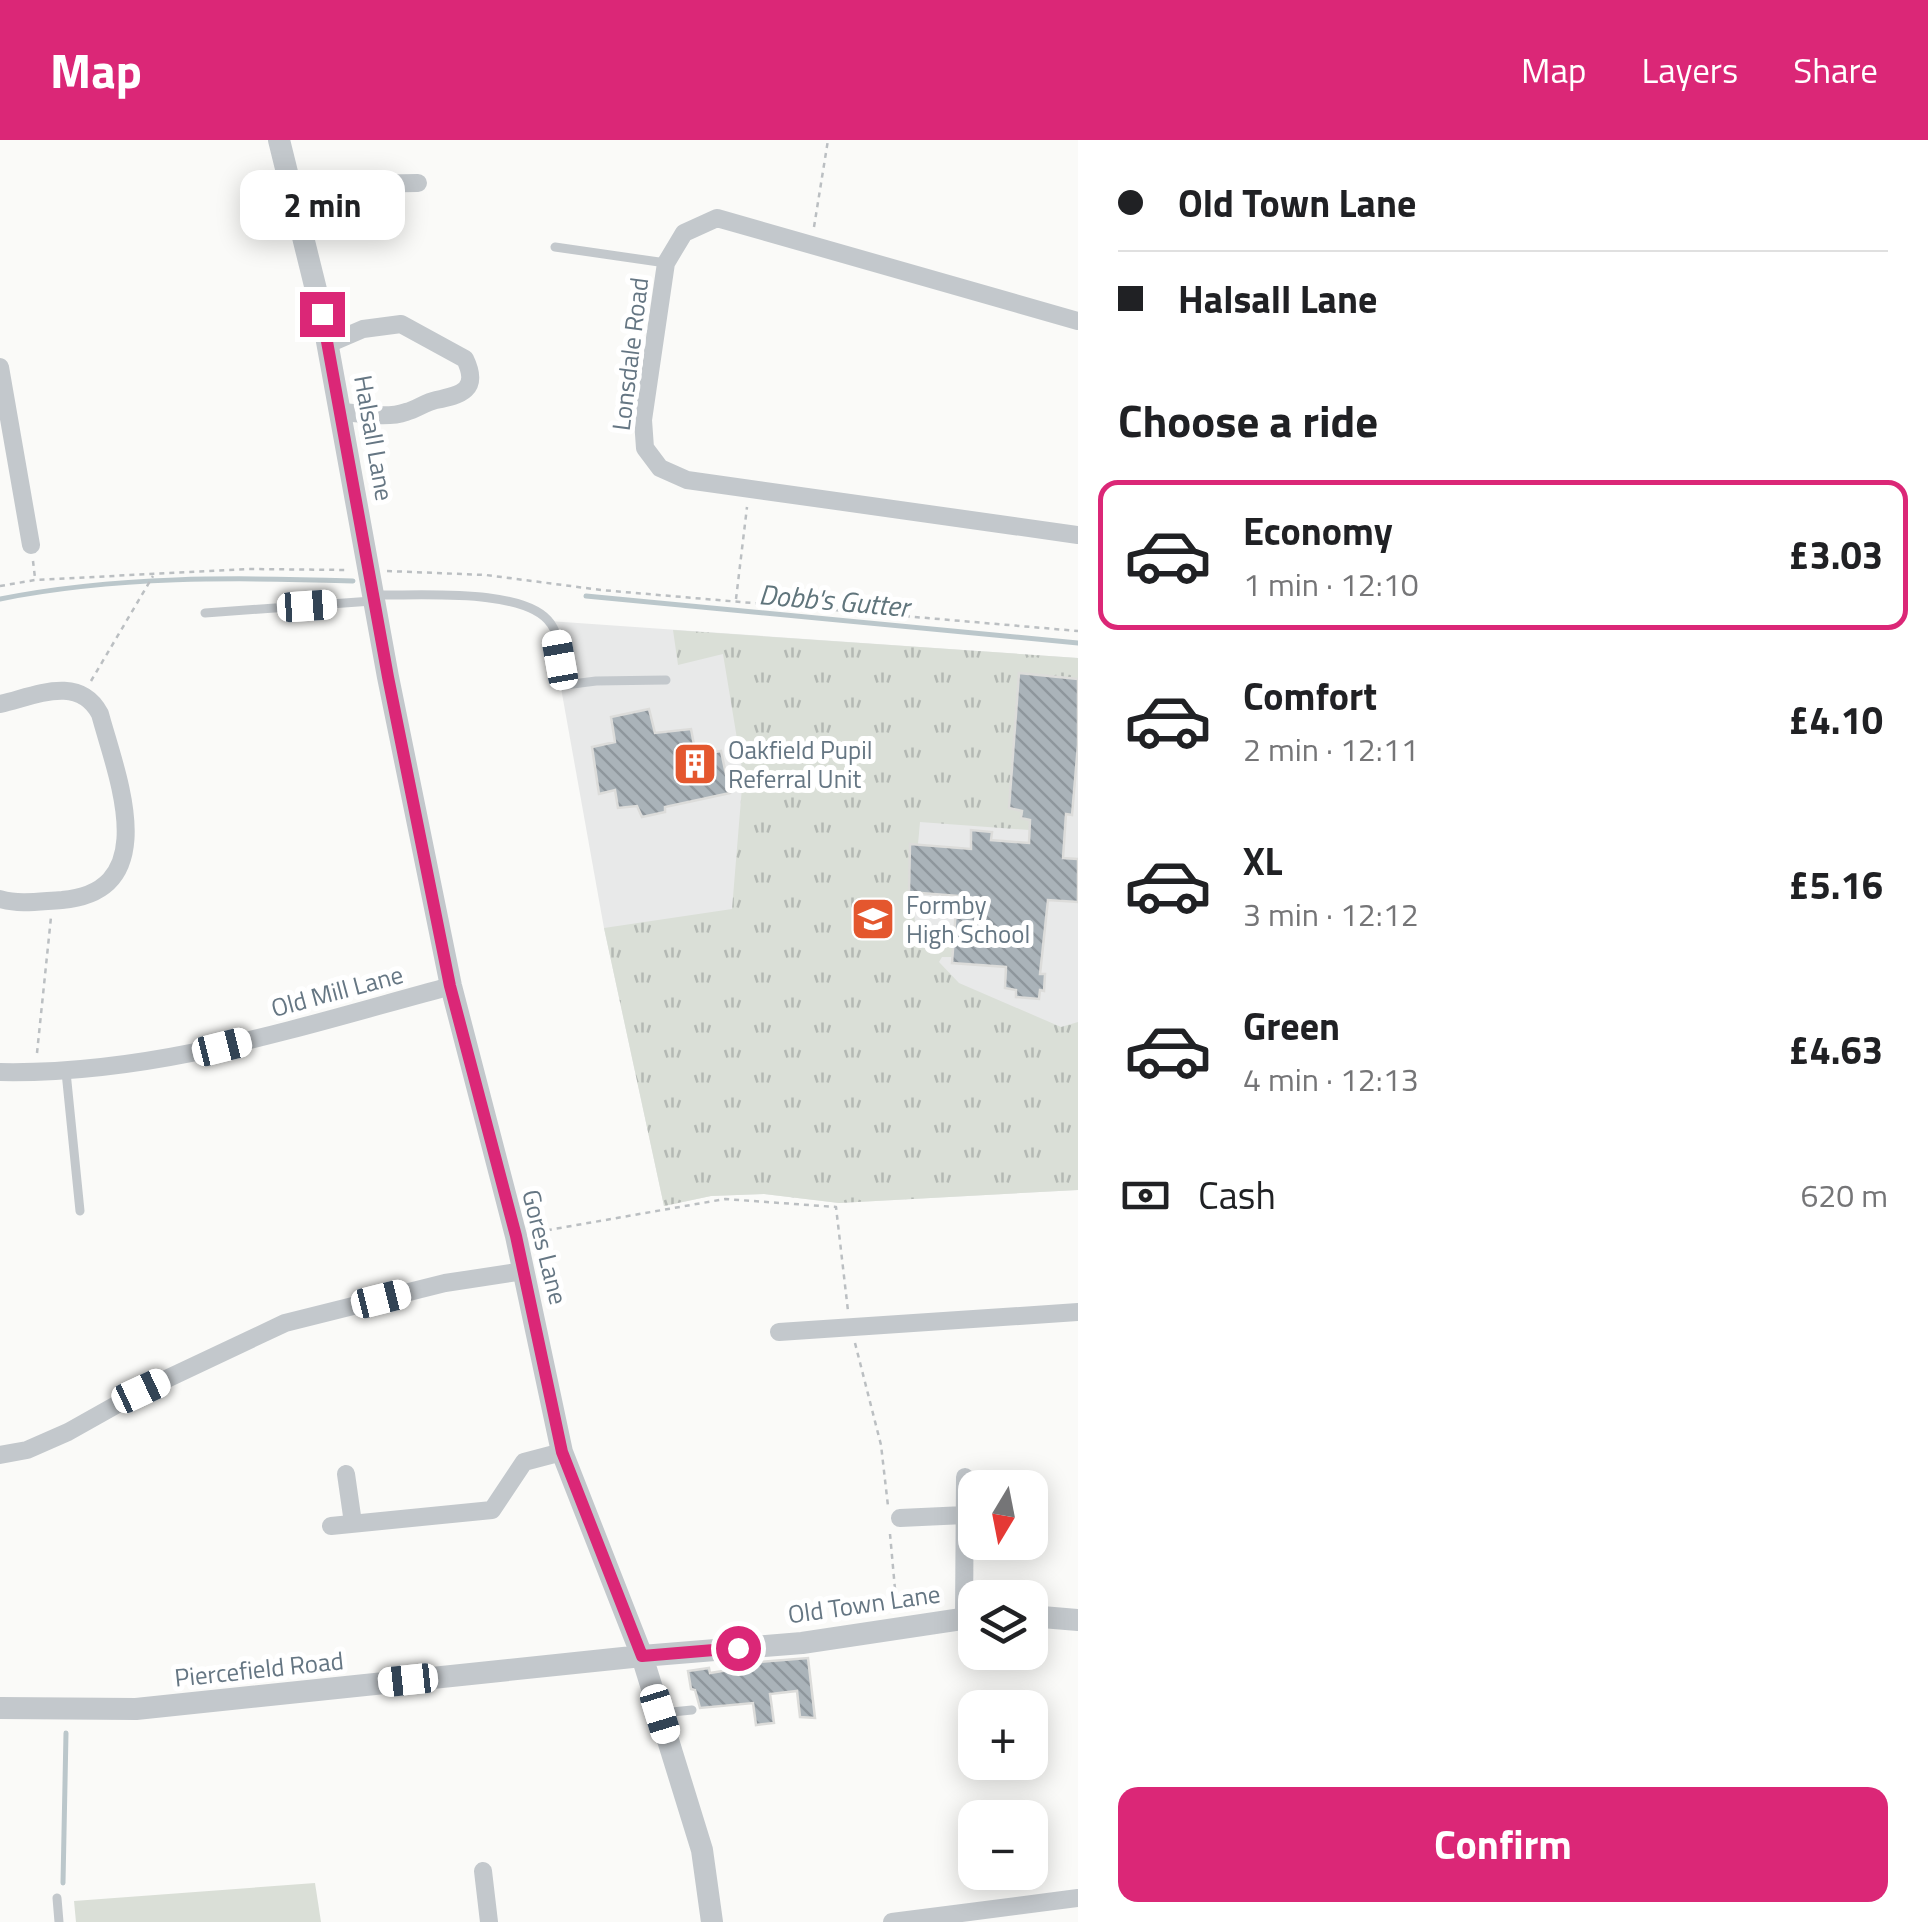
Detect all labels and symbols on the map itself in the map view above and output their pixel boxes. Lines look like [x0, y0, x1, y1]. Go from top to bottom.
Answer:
callout: 2 min [240, 169, 404, 239]
street label: Lonsdale Road [602, 275, 658, 433]
route end [300, 292, 345, 337]
street label: Halsall Lane [344, 372, 404, 504]
water label: Dobb's Gutter [757, 572, 914, 628]
car [276, 589, 338, 623]
car [540, 628, 580, 692]
place label: Oakfield Pupil Referral Unit [728, 731, 872, 798]
building icon: Oakfield Pupil Referral Unit [672, 741, 718, 787]
place label: Formby High School [906, 886, 1030, 953]
school or university icon: Formby High School [850, 896, 896, 942]
street label: Old Mill Lane [267, 955, 407, 1027]
car [189, 1025, 255, 1069]
street label: Gores Lane [512, 1185, 578, 1309]
car [348, 1277, 414, 1321]
car [107, 1365, 175, 1417]
north arrow [958, 1470, 1048, 1560]
street label: Old Town Lane [785, 1575, 943, 1633]
route start [716, 1626, 761, 1671]
street label: Piercefield Road [173, 1641, 345, 1697]
car [377, 1662, 439, 1698]
car [637, 1681, 683, 1747]

